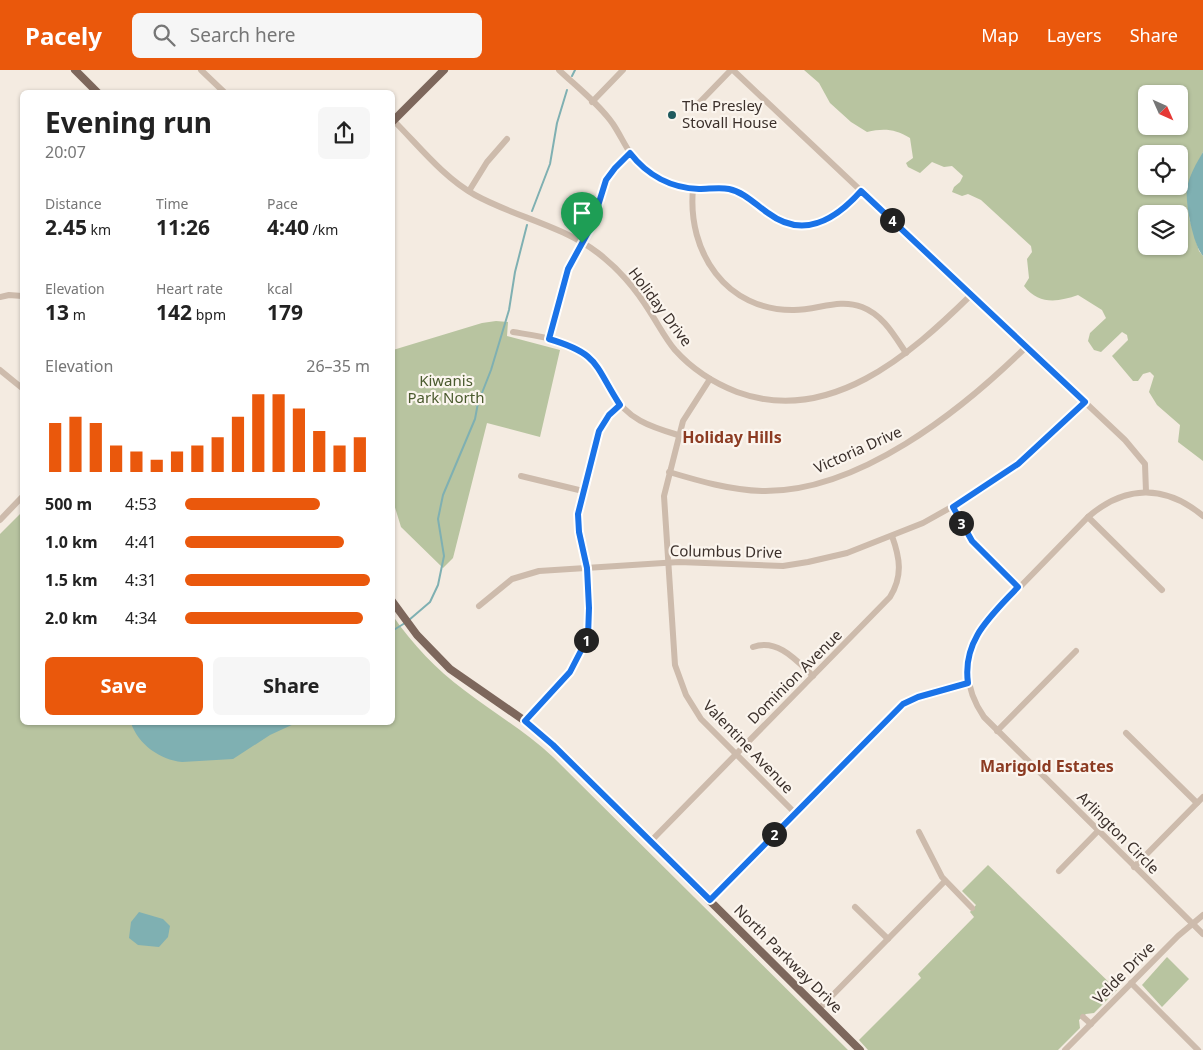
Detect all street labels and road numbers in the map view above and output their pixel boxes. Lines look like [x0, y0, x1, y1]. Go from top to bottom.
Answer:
street label: Holiday Drive [624, 263, 697, 350]
street label: Victoria Drive [811, 421, 905, 477]
street label: Columbus Drive [670, 540, 782, 562]
street label: Dominion Avenue [743, 625, 846, 728]
street label: Valentine Avenue [699, 695, 798, 797]
street label: Arlington Circle [1073, 787, 1164, 878]
street label: North Parkway Drive [730, 900, 847, 1017]
street label: Velde Drive [1088, 937, 1159, 1008]

